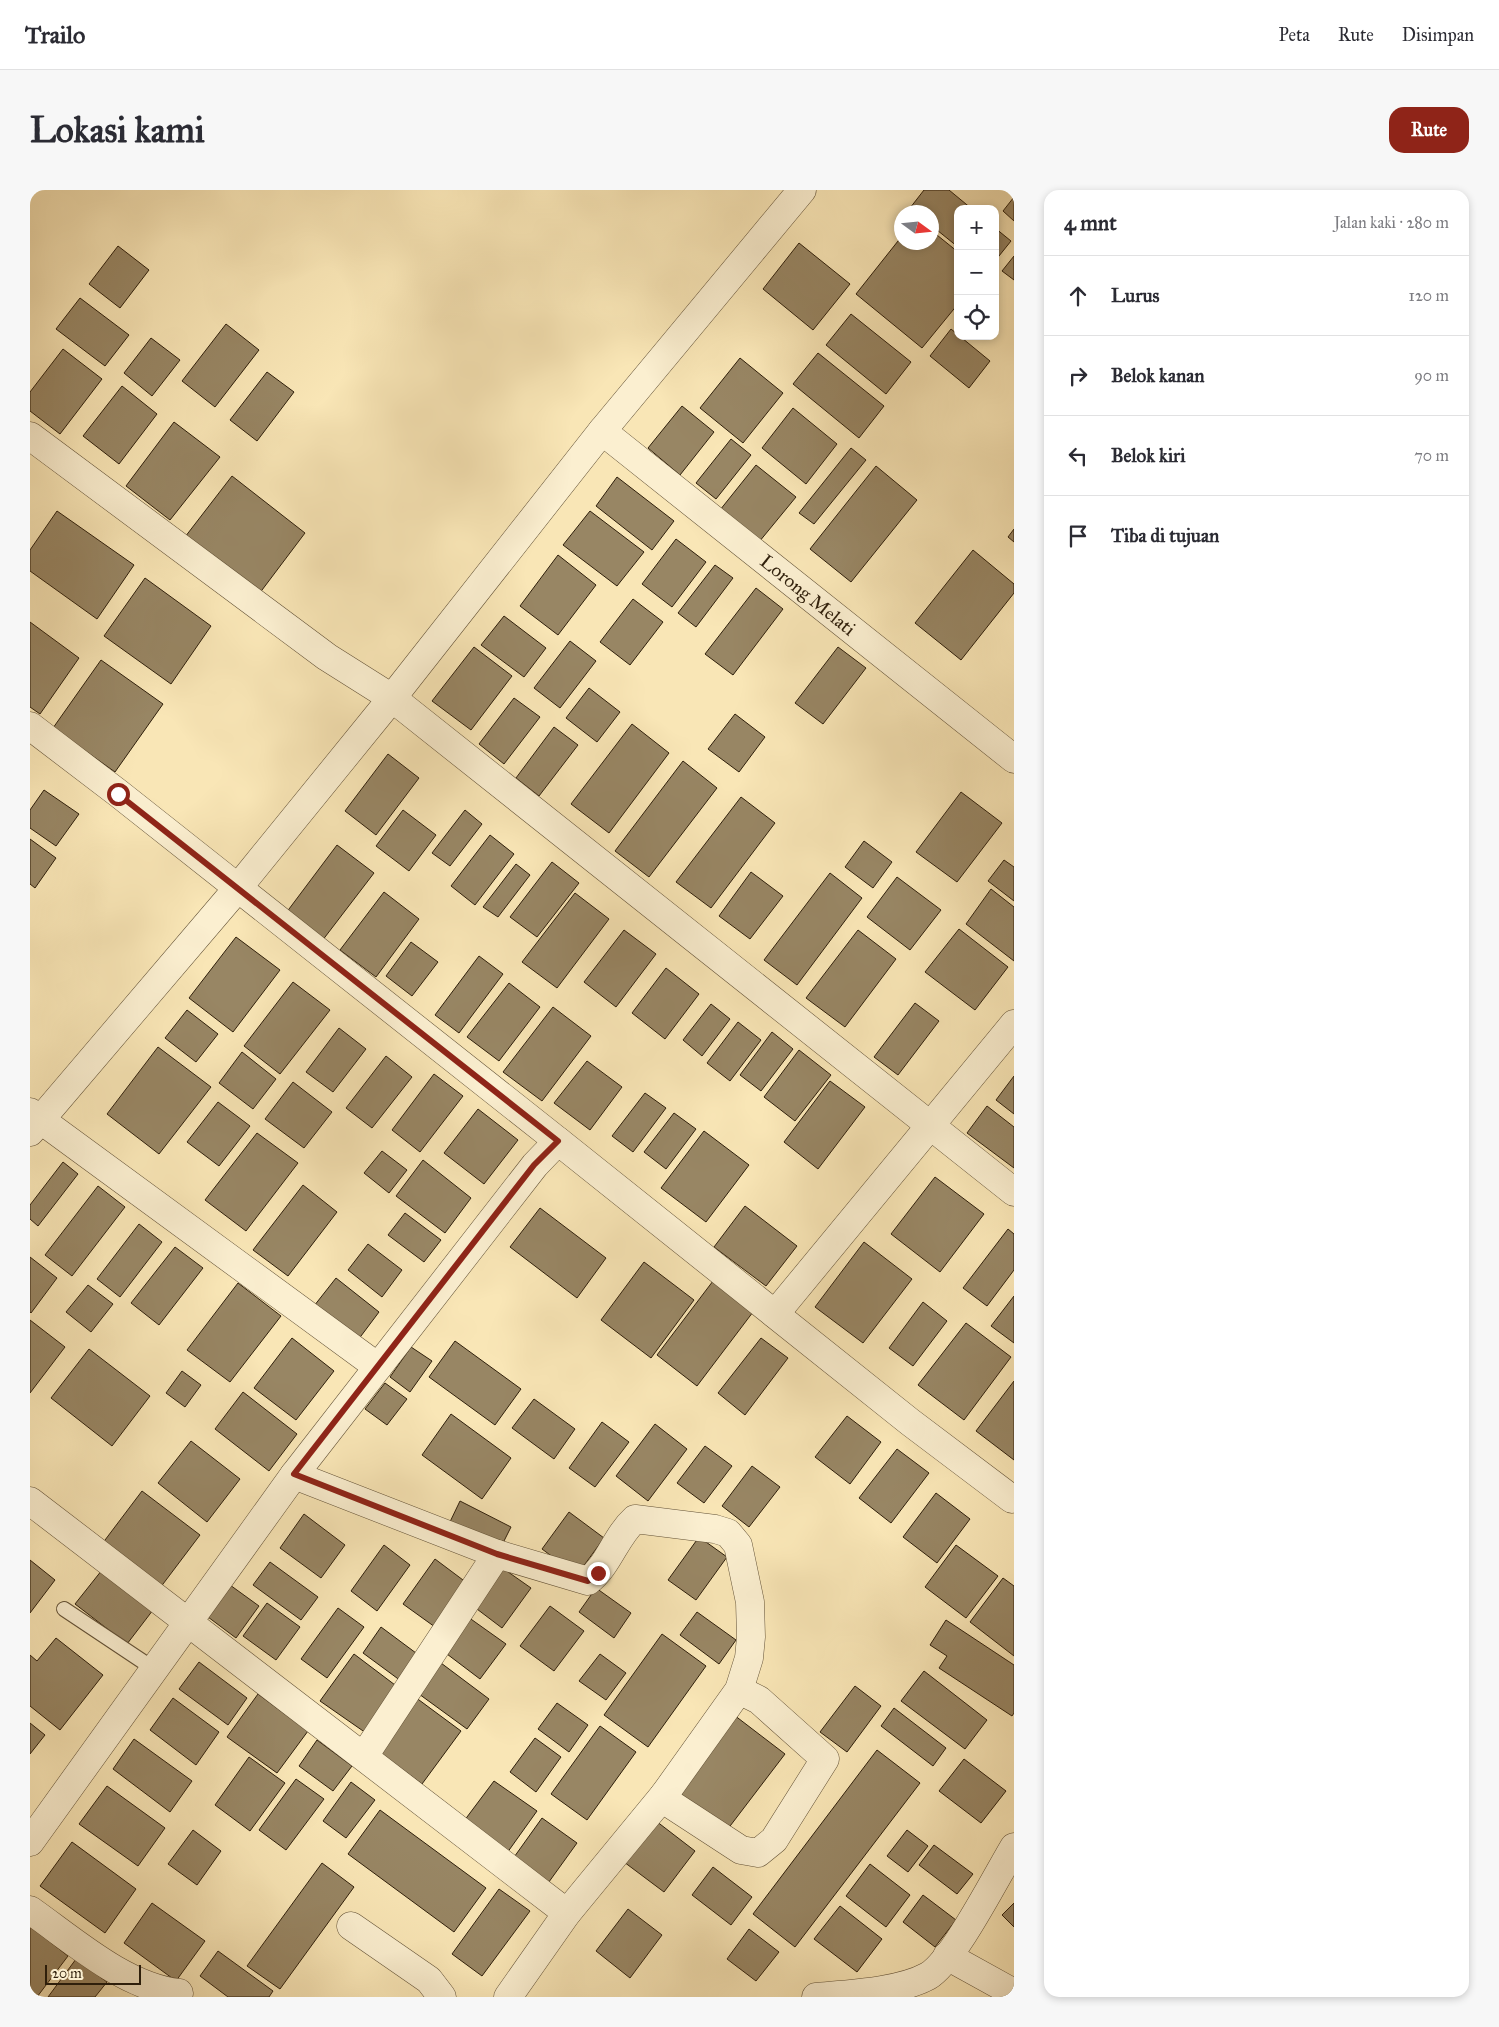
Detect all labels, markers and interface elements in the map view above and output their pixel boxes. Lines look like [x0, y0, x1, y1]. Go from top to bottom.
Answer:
text: Trailo [25, 20, 85, 50]
text: Peta [1279, 24, 1310, 46]
text: Rute [1338, 24, 1374, 46]
text: Disimpan [1402, 24, 1474, 46]
button: Rute [1389, 107, 1469, 153]
text: Lokasi kami [30, 109, 205, 152]
north arrow [894, 205, 939, 250]
map controls [954, 205, 999, 340]
button: + [954, 205, 999, 250]
text: 4 mnt [1064, 210, 1117, 236]
text: Jalan kaki · 280 m [1334, 213, 1449, 232]
button: − [954, 250, 999, 295]
icon: ahead [1064, 282, 1092, 310]
text: Lurus [1111, 284, 1159, 307]
text: 120 m [1409, 286, 1449, 305]
button: locate [954, 295, 999, 340]
icon: right [1064, 362, 1092, 390]
text: Belok kanan [1111, 364, 1205, 387]
text: 90 m [1414, 366, 1449, 385]
icon: left [1064, 442, 1092, 470]
text: Belok kiri [1111, 444, 1185, 467]
text: 70 m [1414, 446, 1449, 465]
icon: arrive [1064, 522, 1092, 550]
text: Tiba di tujuan [1111, 524, 1219, 547]
street label: Lorong Melati [755, 550, 860, 641]
route start [107, 783, 130, 806]
route end [587, 1562, 610, 1585]
scale bar [45, 1962, 141, 1985]
text: 20 m [52, 1965, 82, 1982]

